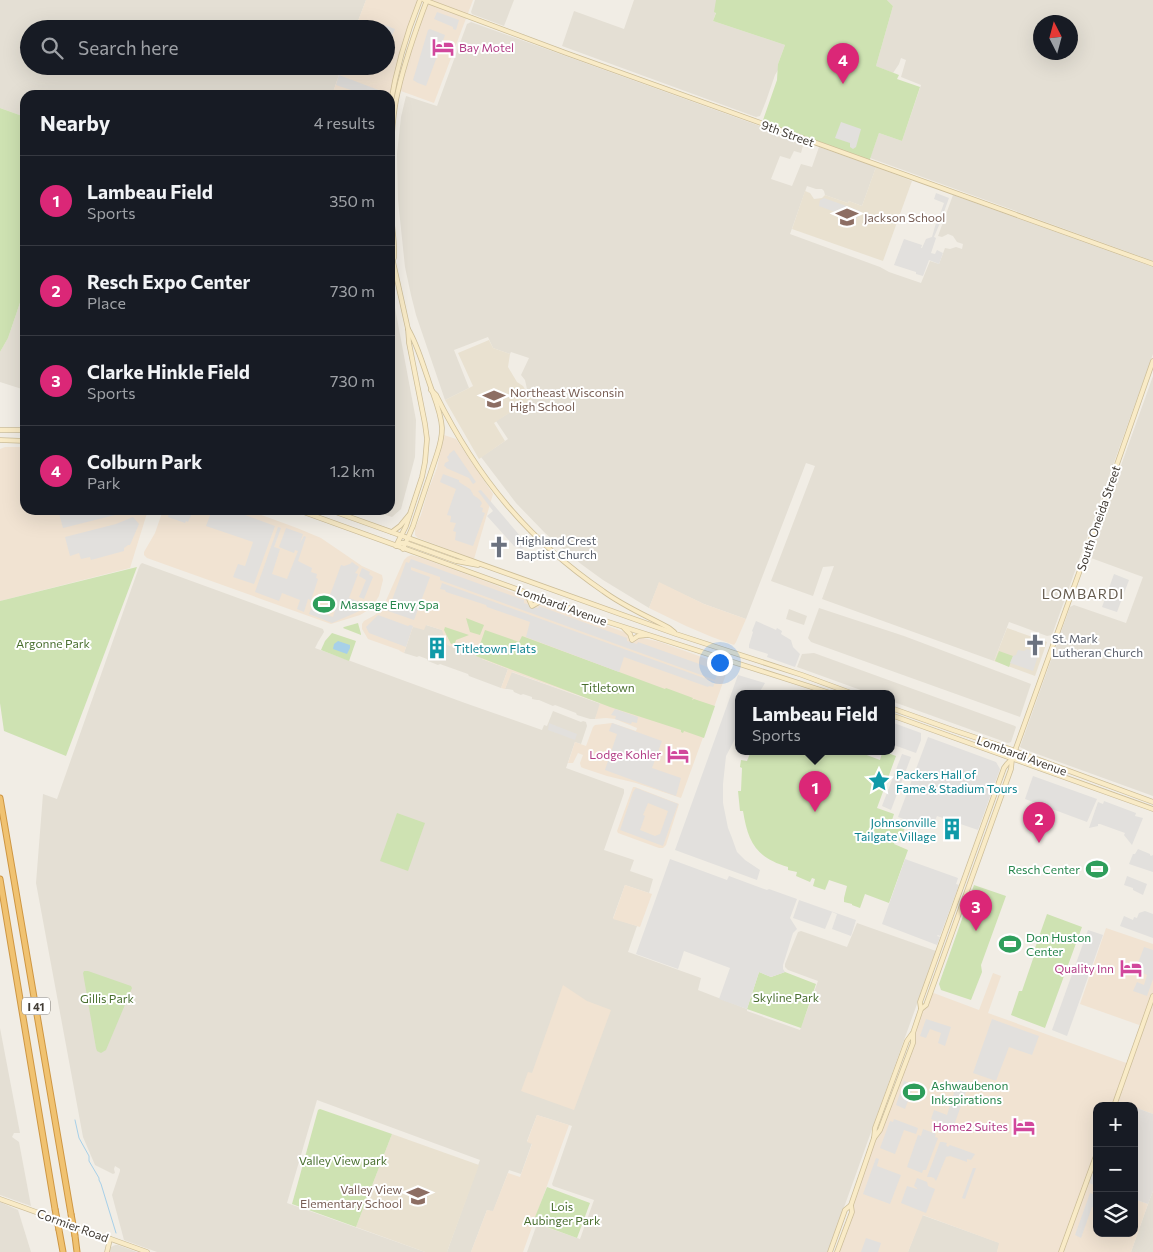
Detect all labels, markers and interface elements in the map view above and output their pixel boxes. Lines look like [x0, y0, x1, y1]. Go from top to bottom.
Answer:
north arrow [1033, 15, 1078, 60]
search box [20, 20, 395, 75]
icon: search [38, 34, 66, 62]
hotel icon: Bay Motel [430, 34, 456, 60]
text: Search here [78, 36, 178, 59]
place label: Bay Motel [459, 40, 514, 54]
pin: 4 [827, 43, 859, 84]
text: Nearby [40, 110, 110, 135]
text: 4 results [314, 113, 375, 132]
street label: 9th Street [760, 117, 816, 149]
text: Lambeau Field [87, 180, 213, 203]
text: 1 [52, 191, 60, 210]
text: 350 m [329, 191, 375, 210]
text: Sports [87, 203, 136, 222]
school or university icon: Jackson School [834, 204, 860, 230]
place label: Jackson School [864, 210, 945, 225]
text: Resch Expo Center [87, 270, 250, 293]
text: 2 [51, 281, 61, 300]
text: 730 m [330, 281, 375, 300]
text: Place [87, 293, 126, 312]
text: Clarke Hinkle Field [87, 360, 250, 383]
text: 3 [51, 371, 61, 390]
text: 730 m [330, 371, 375, 390]
text: Sports [87, 383, 136, 402]
place label: Northeast Wisconsin High School [510, 385, 624, 413]
school or university icon: Northeast Wisconsin High School [481, 386, 507, 412]
text: Colburn Park [87, 450, 202, 473]
text: 4 [51, 461, 61, 480]
text: 1.2 km [330, 461, 375, 480]
street label: South Oneida Street [1073, 463, 1123, 573]
text: Park [87, 473, 120, 492]
place label: Highland Crest Baptist Church [516, 533, 597, 561]
church icon: Highland Crest Baptist Church [486, 534, 512, 560]
street label: Lombardi Avenue [515, 582, 609, 628]
district label: LOMBARDI [1042, 585, 1124, 602]
sports icon: Massage Envy Spa [311, 591, 337, 617]
place label: Massage Envy Spa [340, 597, 439, 611]
place label: St. Mark Lutheran Church [1052, 631, 1143, 659]
church icon: St. Mark Lutheran Church [1022, 632, 1048, 658]
building icon: Titletown Flats [424, 635, 450, 661]
park label: Argonne Park [16, 636, 91, 650]
place label: Titletown Flats [454, 641, 536, 655]
your location [707, 650, 733, 676]
park label: Titletown [581, 680, 635, 694]
popup [735, 690, 895, 755]
text: Lambeau Field [752, 702, 878, 725]
text: Sports [752, 725, 801, 744]
street label: Lombardi Avenue [975, 732, 1069, 778]
hotel icon: Lodge Kohler [665, 741, 691, 767]
place label: Lodge Kohler [589, 747, 661, 761]
place label: Packers Hall of Fame & Stadium Tours [896, 767, 1017, 795]
place icon: Packers Hall of Fame & Stadium Tours [866, 768, 892, 794]
pin: 1 [799, 771, 831, 812]
pin: 2 [1023, 802, 1055, 843]
place label: Johnsonville Tailgate Village [854, 815, 936, 843]
building icon: Johnsonville Tailgate Village [939, 816, 965, 842]
sports icon: Resch Center [1084, 856, 1110, 882]
place label: Resch Center [1008, 862, 1080, 876]
pin: 3 [960, 890, 992, 931]
place label: Don Huston Center [1026, 930, 1091, 958]
sports icon: Don Huston Center [997, 931, 1023, 957]
hotel icon: Quality Inn [1118, 955, 1144, 981]
place label: Quality Inn [1055, 961, 1114, 975]
park label: Skyline Park [753, 990, 820, 1004]
park label: Gillis Park [80, 991, 134, 1005]
road number: I 41 [22, 998, 50, 1014]
place label: Ashwaubenon Inkspirations [931, 1078, 1008, 1106]
sports icon: Ashwaubenon Inkspirations [901, 1079, 927, 1105]
map controls [1093, 1102, 1138, 1237]
button: + [1093, 1102, 1138, 1147]
hotel icon: Home2 Suites [1011, 1113, 1037, 1139]
place label: Home2 Suites [933, 1119, 1008, 1133]
button: − [1093, 1147, 1138, 1192]
park label: Valley View park [299, 1153, 388, 1167]
place label: Valley View Elementary School [300, 1182, 402, 1210]
school or university icon: Valley View Elementary School [405, 1183, 431, 1209]
button: layers [1093, 1192, 1138, 1237]
park label: Lois Aubinger Park [524, 1199, 601, 1227]
street label: Cormier Road [35, 1206, 111, 1244]

